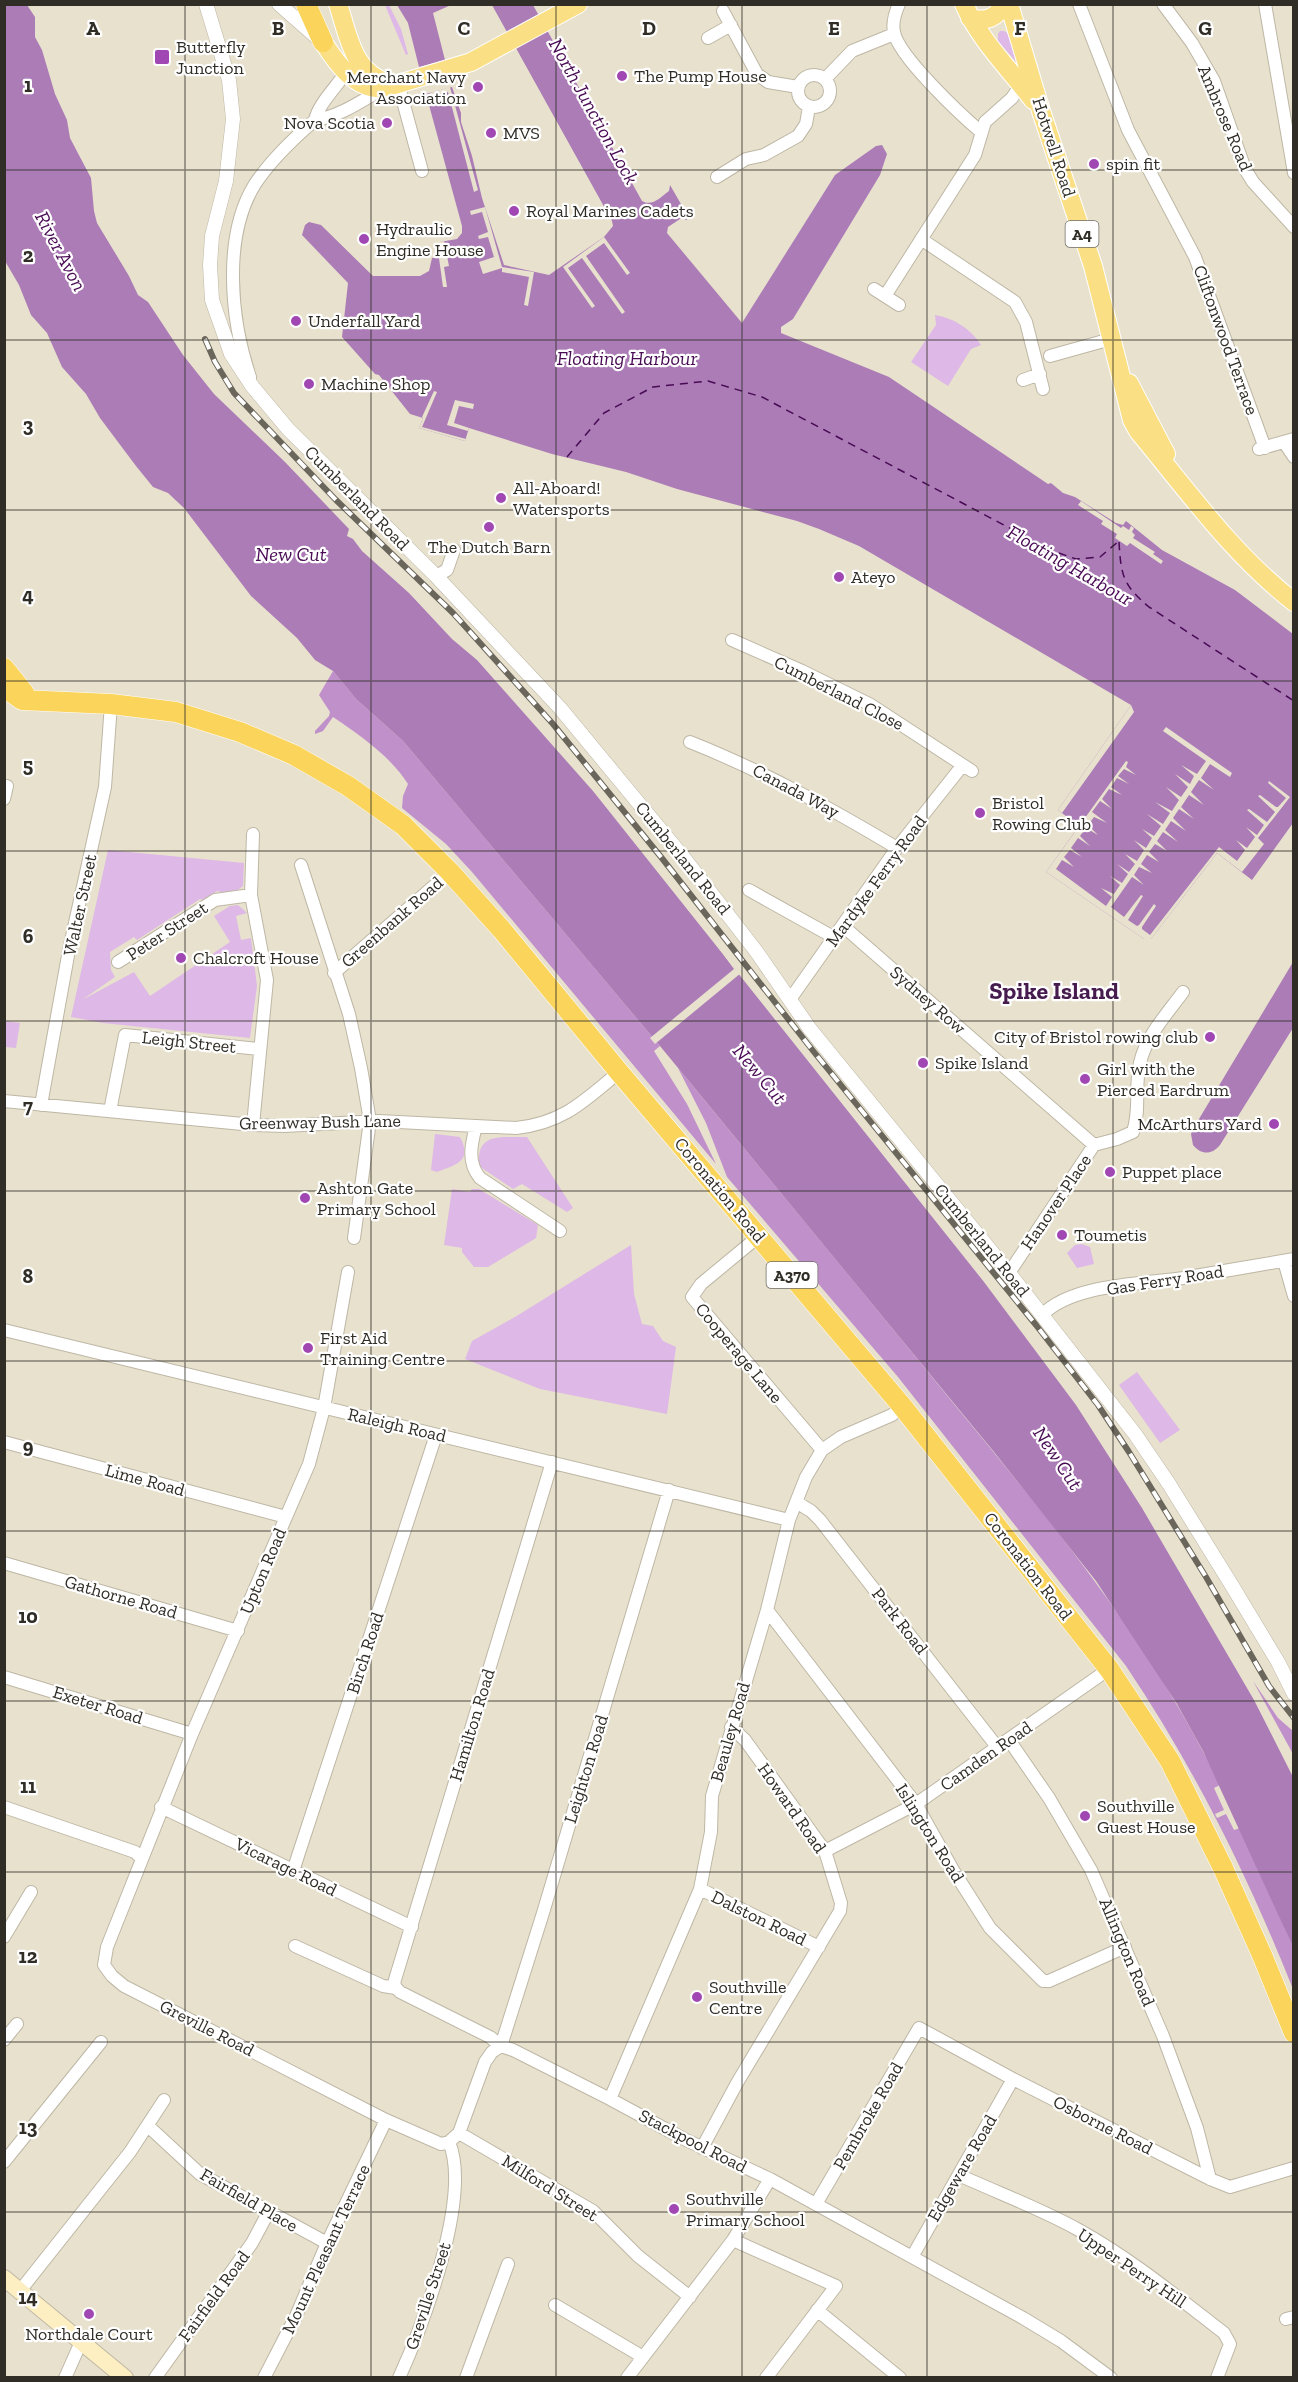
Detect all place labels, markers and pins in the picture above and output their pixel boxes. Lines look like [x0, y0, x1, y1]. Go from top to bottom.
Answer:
place label: Butterfly Junction [176, 36, 246, 79]
marker: Butterfly Junction [153, 48, 171, 66]
place label: The Pump House [634, 65, 767, 87]
place label: Merchant Navy Association [347, 66, 467, 109]
marker: The Pump House [615, 69, 629, 83]
marker: Merchant Navy Association [471, 80, 485, 94]
place label: Nova Scotia [284, 112, 375, 134]
marker: Nova Scotia [380, 116, 394, 130]
place label: MVS [503, 122, 540, 144]
marker: MVS [484, 126, 498, 140]
place label: spin fit [1106, 153, 1160, 175]
marker: spin fit [1087, 157, 1101, 171]
place label: Royal Marines Cadets [526, 200, 694, 222]
marker: Royal Marines Cadets [507, 204, 521, 218]
place label: Hydraulic Engine House [376, 218, 484, 261]
marker: Hydraulic Engine House [357, 232, 371, 246]
place label: Underfall Yard [308, 310, 420, 332]
marker: Underfall Yard [289, 314, 303, 328]
place label: Machine Shop [321, 373, 431, 395]
marker: Machine Shop [302, 377, 316, 391]
place label: All-Aboard! Watersports [513, 477, 610, 520]
marker: All-Aboard! Watersports [494, 491, 508, 505]
marker: The Dutch Barn [482, 520, 496, 534]
place label: The Dutch Barn [428, 536, 551, 558]
place label: Ateyo [851, 566, 895, 588]
marker: Ateyo [832, 570, 846, 584]
place label: Bristol Rowing Club [992, 792, 1091, 835]
marker: Bristol Rowing Club [973, 806, 987, 820]
place label: Chalcroft House [193, 947, 319, 969]
marker: Chalcroft House [174, 951, 188, 965]
place label: City of Bristol rowing club [994, 1026, 1198, 1048]
marker: City of Bristol rowing club [1203, 1030, 1217, 1044]
place label: Spike Island [935, 1052, 1028, 1074]
marker: Spike Island [916, 1056, 930, 1070]
place label: Girl with the Pierced Eardrum [1097, 1058, 1230, 1101]
marker: Girl with the Pierced Eardrum [1078, 1072, 1092, 1086]
place label: McArthurs Yard [1137, 1113, 1262, 1135]
marker: McArthurs Yard [1267, 1117, 1281, 1131]
place label: Puppet place [1122, 1161, 1222, 1183]
marker: Puppet place [1103, 1165, 1117, 1179]
place label: Ashton Gate Primary School [317, 1177, 436, 1220]
marker: Ashton Gate Primary School [298, 1191, 312, 1205]
place label: Toumetis [1074, 1224, 1147, 1246]
marker: Toumetis [1055, 1228, 1069, 1242]
place label: First Aid Training Centre [320, 1327, 445, 1370]
marker: First Aid Training Centre [301, 1341, 315, 1355]
place label: Southville Guest House [1097, 1795, 1196, 1838]
marker: Southville Guest House [1078, 1809, 1092, 1823]
place label: Southville Centre [709, 1976, 787, 2019]
marker: Southville Centre [690, 1990, 704, 2004]
place label: Southville Primary School [686, 2188, 805, 2231]
marker: Southville Primary School [667, 2202, 681, 2216]
marker: Northdale Court [82, 2307, 96, 2321]
place label: Northdale Court [25, 2323, 153, 2345]

